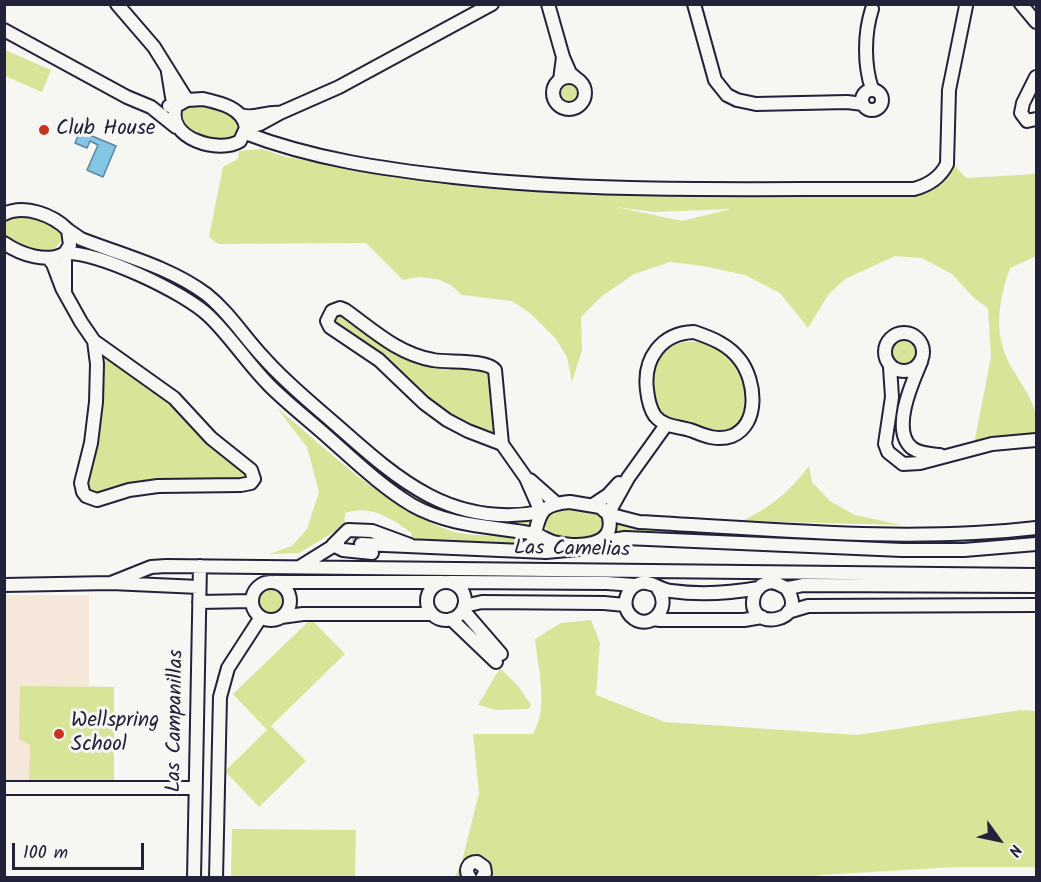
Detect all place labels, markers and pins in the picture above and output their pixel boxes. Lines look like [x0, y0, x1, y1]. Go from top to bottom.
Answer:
place label: Club House [56, 117, 155, 143]
marker: Club House [37, 123, 51, 137]
place label: Wellspring School [71, 709, 159, 759]
marker: Wellspring School [52, 727, 66, 741]

